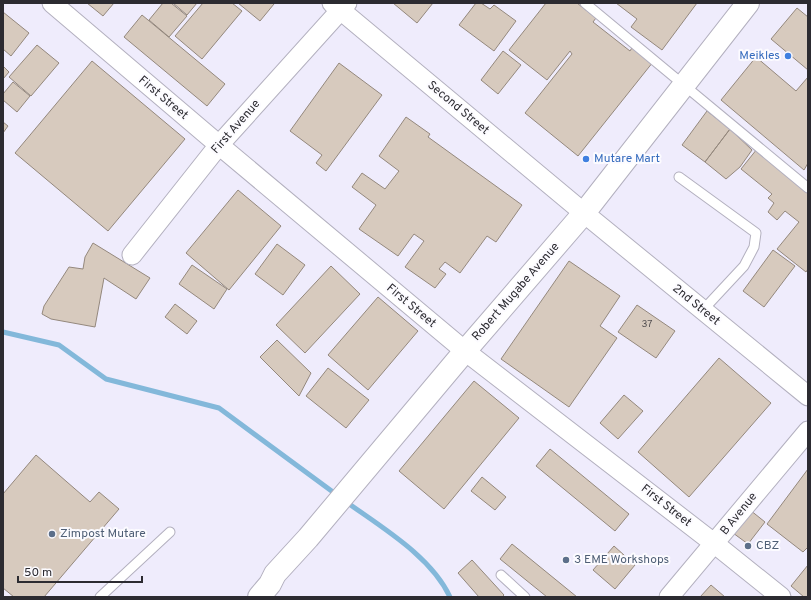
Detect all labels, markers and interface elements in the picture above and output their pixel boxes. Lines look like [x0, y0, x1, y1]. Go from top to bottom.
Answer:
place label: Meikles [739, 48, 780, 64]
marker: Meikles [783, 51, 793, 61]
street label: First Street [135, 73, 191, 123]
street label: Second Street [424, 77, 492, 139]
street label: First Avenue [208, 97, 264, 157]
place label: Mutare Mart [594, 151, 660, 167]
marker: Mutare Mart [581, 154, 591, 164]
street label: Robert Mugabe Avenue [469, 239, 563, 345]
street label: First Street [383, 281, 439, 331]
street label: 2nd Street [669, 281, 723, 329]
house number: 37 [641, 318, 653, 331]
street label: First Street [637, 481, 695, 531]
street label: B Avenue [717, 489, 761, 539]
place label: Zimpost Mutare [60, 526, 146, 542]
marker: Zimpost Mutare [47, 529, 57, 539]
place label: CBZ [756, 538, 779, 554]
marker: CBZ [743, 541, 753, 551]
place label: 3 EME Workshops [574, 552, 669, 568]
marker: 3 EME Workshops [561, 555, 571, 565]
scale bar [18, 558, 142, 584]
text: 50 m [24, 565, 52, 581]

